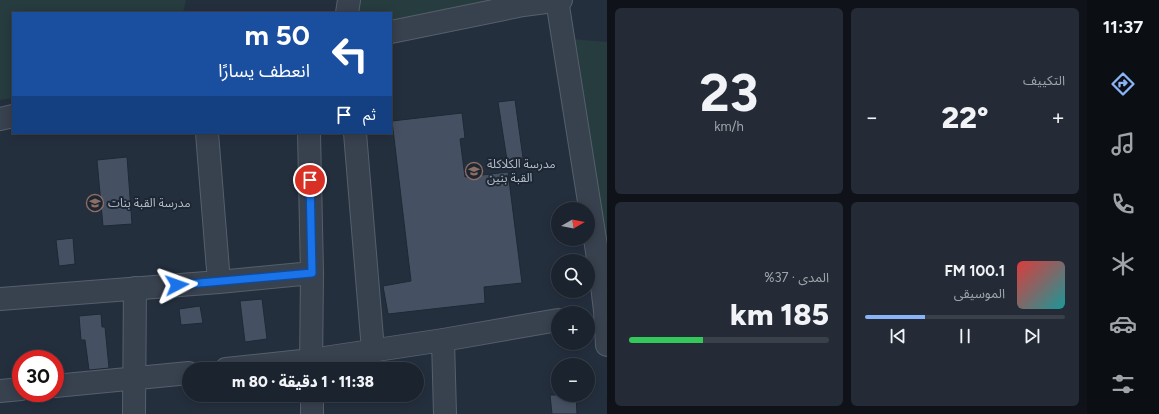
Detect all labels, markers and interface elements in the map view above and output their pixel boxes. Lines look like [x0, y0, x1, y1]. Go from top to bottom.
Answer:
text: 11:37 [1103, 16, 1143, 38]
text: 50 m [244, 18, 310, 52]
icon: left [324, 28, 376, 80]
text: انعطف يسارًا [218, 60, 310, 82]
text: 23 [699, 62, 759, 124]
icon: directions [1109, 70, 1137, 98]
text: التكييف [1023, 73, 1065, 88]
text: 22° [942, 99, 988, 136]
icon: arrive [333, 104, 355, 126]
text: − [865, 104, 879, 131]
text: + [1051, 104, 1065, 131]
text: ثم [363, 106, 376, 124]
text: km/h [714, 119, 744, 134]
icon: music [1109, 130, 1137, 158]
place label: مدرسة الكلاكلة القبة بنين [487, 157, 556, 185]
school or university icon: مدرسة الكلاكلة القبة بنين [464, 161, 484, 181]
pin [293, 163, 327, 197]
icon: arrive [299, 169, 321, 191]
icon: phone [1109, 190, 1137, 218]
school or university icon: مدرسة القبة بنات [85, 193, 105, 213]
place label: مدرسة القبة بنات [108, 196, 191, 210]
north arrow [551, 202, 595, 246]
map controls [551, 202, 595, 402]
icon: climate [1109, 250, 1137, 278]
button: search [551, 254, 595, 298]
text: 100.1 FM [944, 262, 1005, 280]
position arrow [156, 264, 198, 306]
text: المدى · 37% [764, 270, 829, 285]
text: الموسيقى [954, 286, 1005, 301]
text: 185 km [730, 296, 829, 333]
button: + [551, 306, 595, 350]
icon: car [1109, 310, 1137, 338]
icon: previous [887, 325, 909, 347]
icon: pause [954, 325, 976, 347]
icon: next [1021, 325, 1043, 347]
speed limit sign: 30 [12, 350, 64, 402]
button: − [551, 358, 595, 402]
icon: filters [1109, 370, 1137, 398]
text: 11:38 · 1 دقيقة · 80 m [232, 373, 374, 391]

